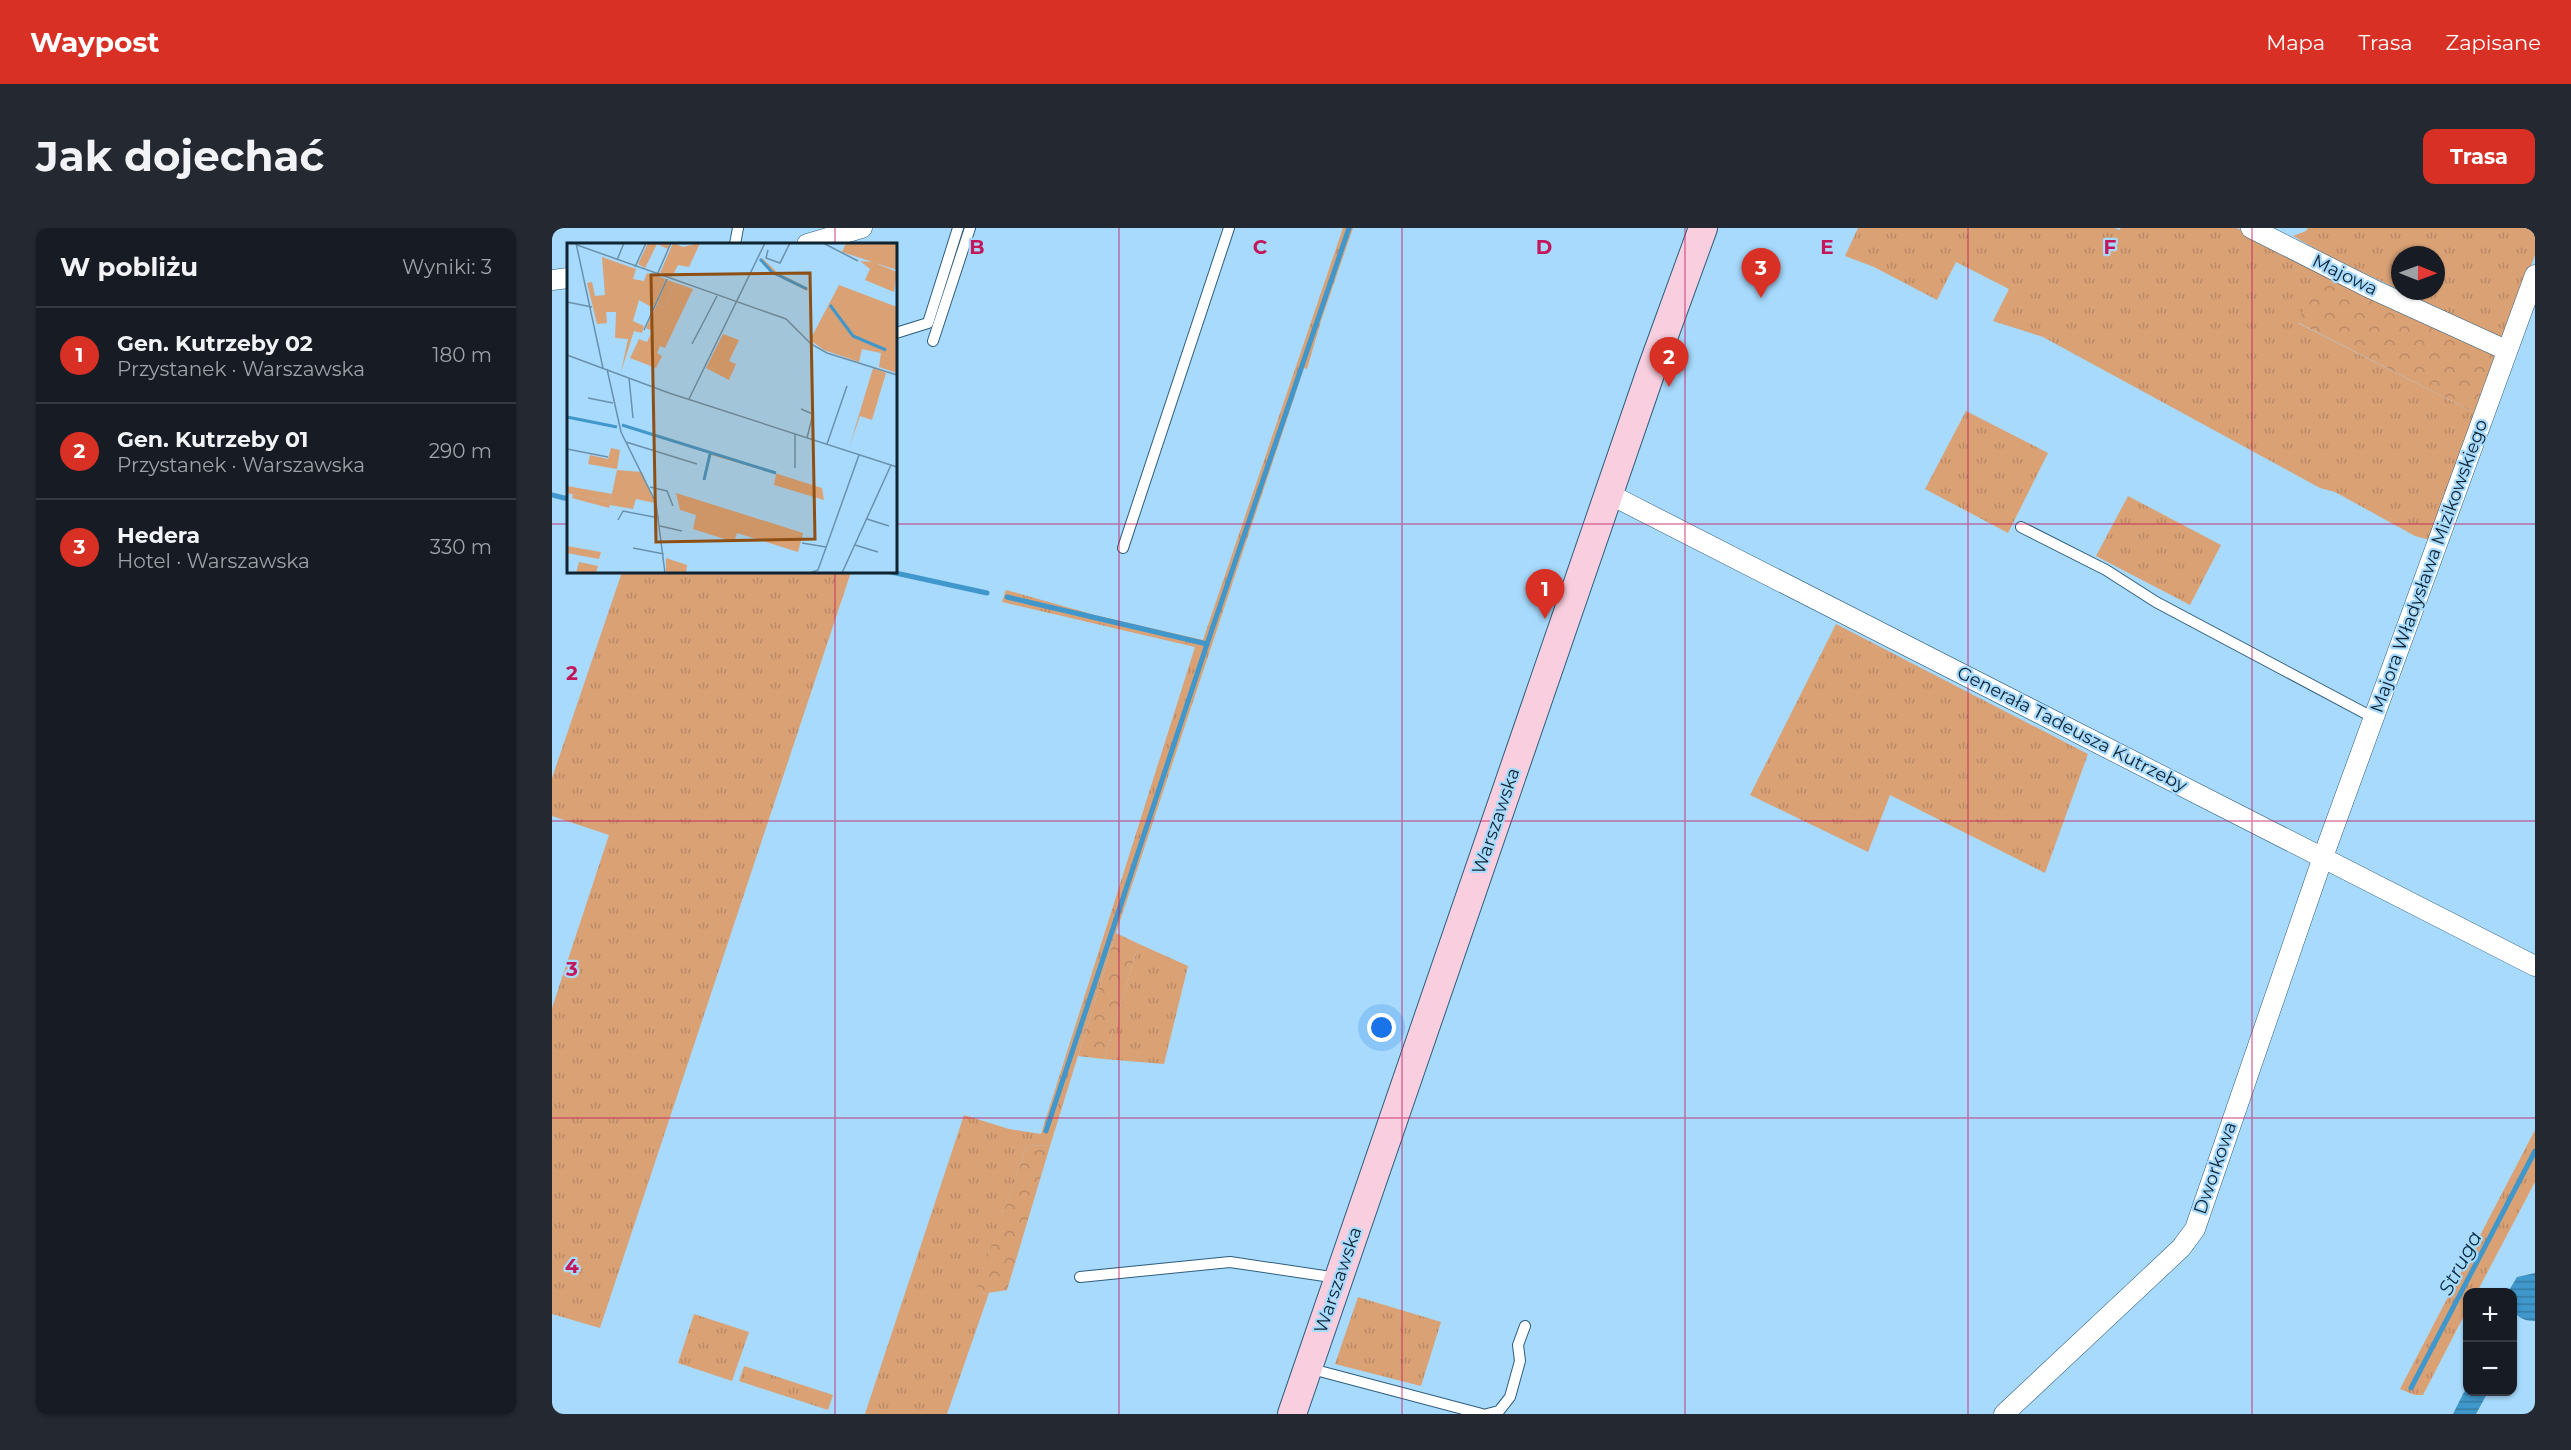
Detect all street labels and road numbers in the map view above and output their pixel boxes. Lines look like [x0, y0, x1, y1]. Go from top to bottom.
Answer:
street label: Majowa [2309, 250, 2381, 300]
street label: Majora Władysława Mizikowskiego [2366, 416, 2492, 716]
street label: Generała Tadeusza Kutrzeby [1953, 661, 2191, 797]
street label: Warszawska [1468, 765, 1524, 877]
street label: Dworkowa [2189, 1119, 2241, 1217]
street label: Warszawska [1310, 1224, 1366, 1336]

